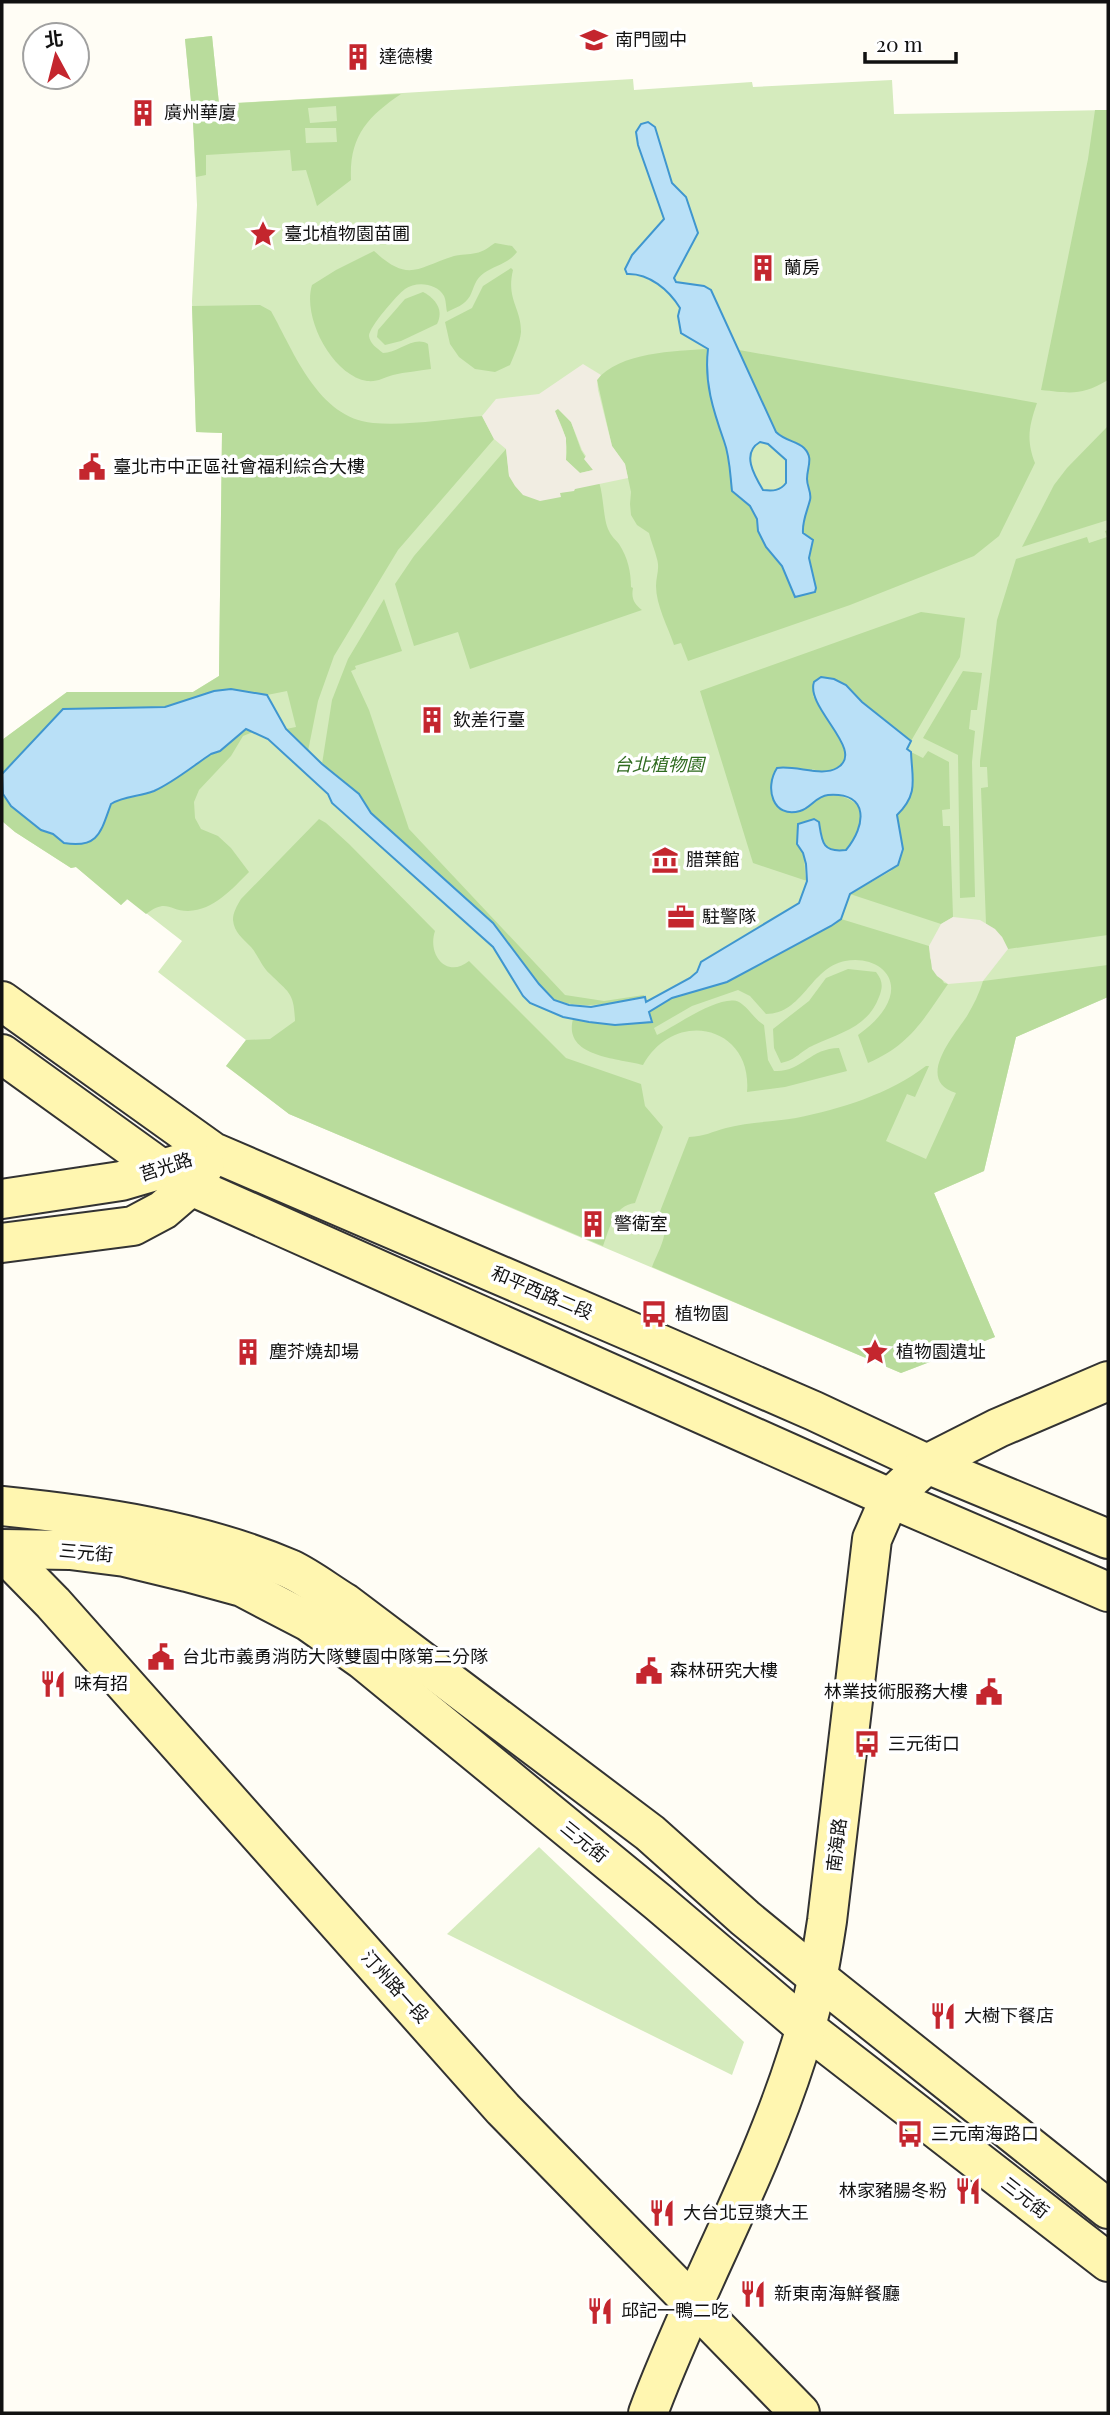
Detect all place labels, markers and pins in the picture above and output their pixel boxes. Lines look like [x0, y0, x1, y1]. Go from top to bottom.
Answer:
school or university icon: 南門國中 [579, 25, 609, 55]
place label: 南門國中 [615, 27, 687, 51]
building icon: 達德樓 [343, 42, 373, 72]
place label: 達德樓 [379, 44, 433, 68]
building icon: 廣州華廈 [128, 98, 158, 128]
place label: 廣州華廈 [164, 100, 236, 124]
place icon: 臺北植物園苗圃 [248, 219, 278, 249]
place label: 臺北植物園苗圃 [284, 221, 410, 245]
building icon: 蘭房 [748, 253, 778, 283]
place label: 蘭房 [784, 255, 820, 279]
public building icon: 臺北市中正區社會福利綜合大樓 [77, 452, 107, 482]
place label: 臺北市中正區社會福利綜合大樓 [113, 454, 365, 478]
building icon: 欽差行臺 [417, 705, 447, 735]
place label: 欽差行臺 [453, 707, 525, 731]
museum icon: 腊葉館 [650, 845, 680, 875]
place label: 腊葉館 [686, 847, 740, 871]
office icon: 駐警隊 [666, 902, 696, 932]
place label: 駐警隊 [702, 904, 756, 928]
building icon: 警衛室 [578, 1209, 608, 1239]
place label: 警衛室 [614, 1211, 668, 1235]
bus stop icon: 植物園 [639, 1299, 669, 1329]
place label: 植物園 [675, 1301, 729, 1325]
building icon: 塵芥燒却場 [233, 1337, 263, 1367]
place icon: 植物園遺址 [860, 1337, 890, 1367]
place label: 塵芥燒却場 [269, 1339, 359, 1363]
place label: 植物園遺址 [896, 1339, 986, 1363]
public building icon: 台北市義勇消防大隊雙園中隊第二分隊 [146, 1642, 176, 1672]
place label: 台北市義勇消防大隊雙園中隊第二分隊 [182, 1644, 488, 1668]
public building icon: 森林研究大樓 [634, 1656, 664, 1686]
place label: 森林研究大樓 [670, 1658, 778, 1682]
restaurant icon: 味有招 [38, 1669, 68, 1699]
place label: 味有招 [74, 1671, 128, 1695]
public building icon: 林業技術服務大樓 [974, 1677, 1004, 1707]
place label: 林業技術服務大樓 [824, 1679, 968, 1703]
bus stop icon: 三元街口 [852, 1729, 882, 1759]
place label: 三元街口 [888, 1731, 960, 1755]
restaurant icon: 大樹下餐店 [928, 2001, 958, 2031]
place label: 大樹下餐店 [964, 2003, 1054, 2027]
bus stop icon: 三元南海路口 [895, 2119, 925, 2149]
place label: 三元南海路口 [931, 2121, 1039, 2145]
restaurant icon: 林家豬腸冬粉 [953, 2176, 983, 2206]
place label: 林家豬腸冬粉 [839, 2178, 947, 2202]
restaurant icon: 大台北豆漿大王 [647, 2198, 677, 2228]
place label: 大台北豆漿大王 [683, 2200, 809, 2224]
restaurant icon: 新東南海鮮餐廳 [738, 2279, 768, 2309]
place label: 新東南海鮮餐廳 [774, 2281, 900, 2305]
restaurant icon: 邱記一鴨二吃 [585, 2296, 615, 2326]
place label: 邱記一鴨二吃 [621, 2298, 729, 2322]

